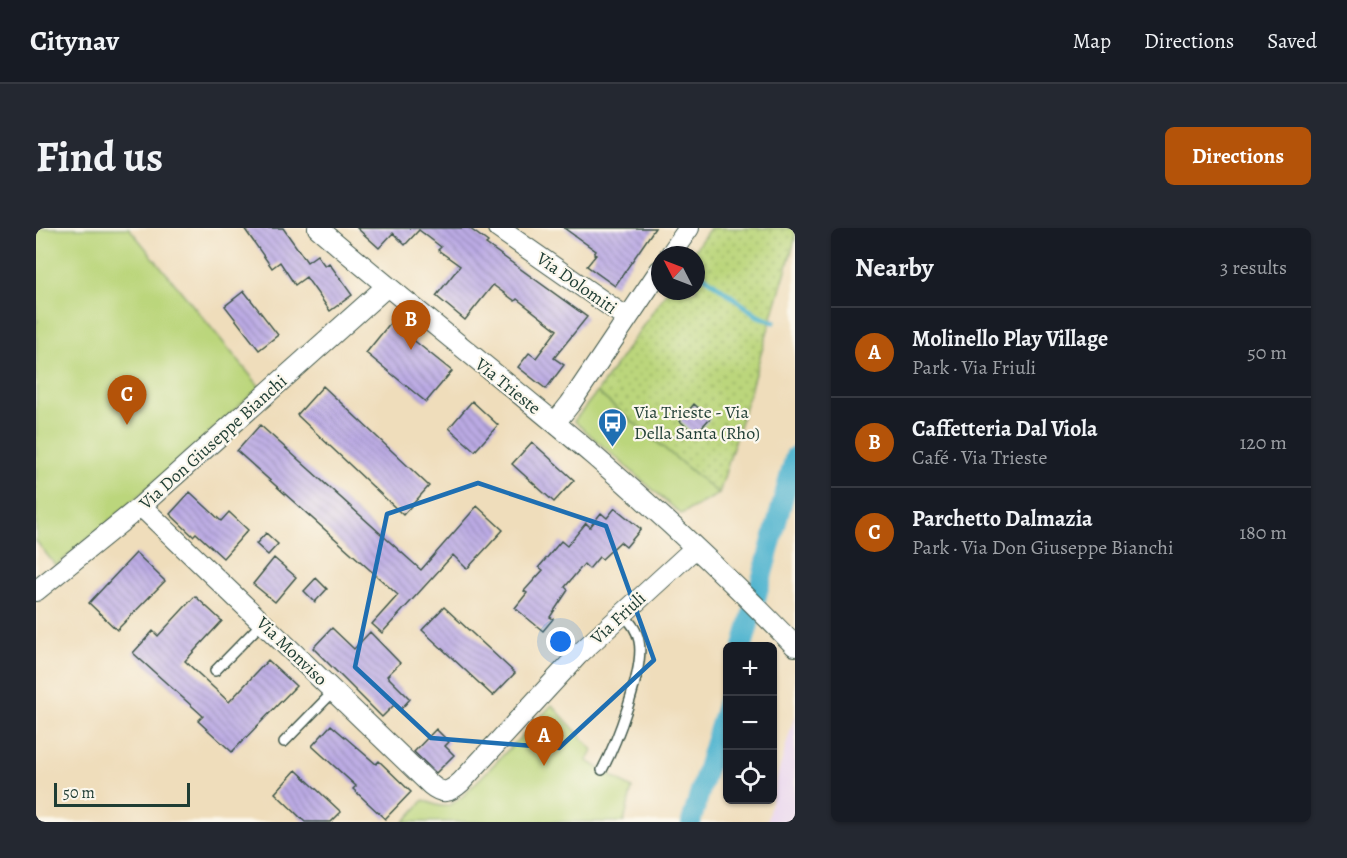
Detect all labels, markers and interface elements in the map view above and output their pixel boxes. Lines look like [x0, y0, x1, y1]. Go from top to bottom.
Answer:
text: Citynav [30, 22, 119, 60]
text: Map [1073, 27, 1111, 55]
text: Directions [1144, 27, 1234, 55]
text: Saved [1267, 27, 1317, 55]
button: Directions [1165, 127, 1311, 185]
text: Find us [36, 128, 163, 185]
street label: Via Dolomiti [531, 246, 622, 320]
north arrow [651, 246, 705, 300]
text: Nearby [855, 250, 934, 285]
text: 3 results [1220, 254, 1287, 281]
pin: B [392, 300, 430, 350]
text: Molinello Play Village [912, 324, 1108, 354]
text: A [868, 339, 881, 366]
text: 50 m [1247, 339, 1287, 366]
street label: Via Trieste [469, 352, 546, 420]
text: Park · Via Friuli [912, 354, 1036, 381]
street label: Via Don Giuseppe Bianchi [133, 369, 292, 515]
pin: C [108, 376, 146, 425]
place label: Via Trieste - Via Della Santa (Rho) [633, 400, 760, 445]
bus stop icon: Via Trieste - Via Della Santa (Rho) [597, 406, 629, 448]
text: Caffetteria Dal Viola [912, 414, 1098, 444]
text: B [868, 429, 881, 456]
text: 120 m [1239, 429, 1287, 456]
text: Café · Via Trieste [912, 444, 1047, 471]
text: Parchetto Dalmazia [912, 504, 1093, 534]
text: C [868, 519, 881, 546]
text: 180 m [1239, 519, 1287, 546]
text: Park · Via Don Giuseppe Bianchi [912, 534, 1174, 561]
street label: Via Friuli [584, 586, 651, 650]
street label: Via Monviso [251, 610, 333, 691]
your location [546, 627, 575, 656]
map controls [723, 642, 777, 804]
button: + [723, 642, 777, 696]
button: − [723, 696, 777, 750]
pin: A [524, 716, 564, 766]
button: locate [723, 750, 777, 804]
scale bar [54, 780, 190, 808]
text: 50 m [63, 782, 95, 804]

